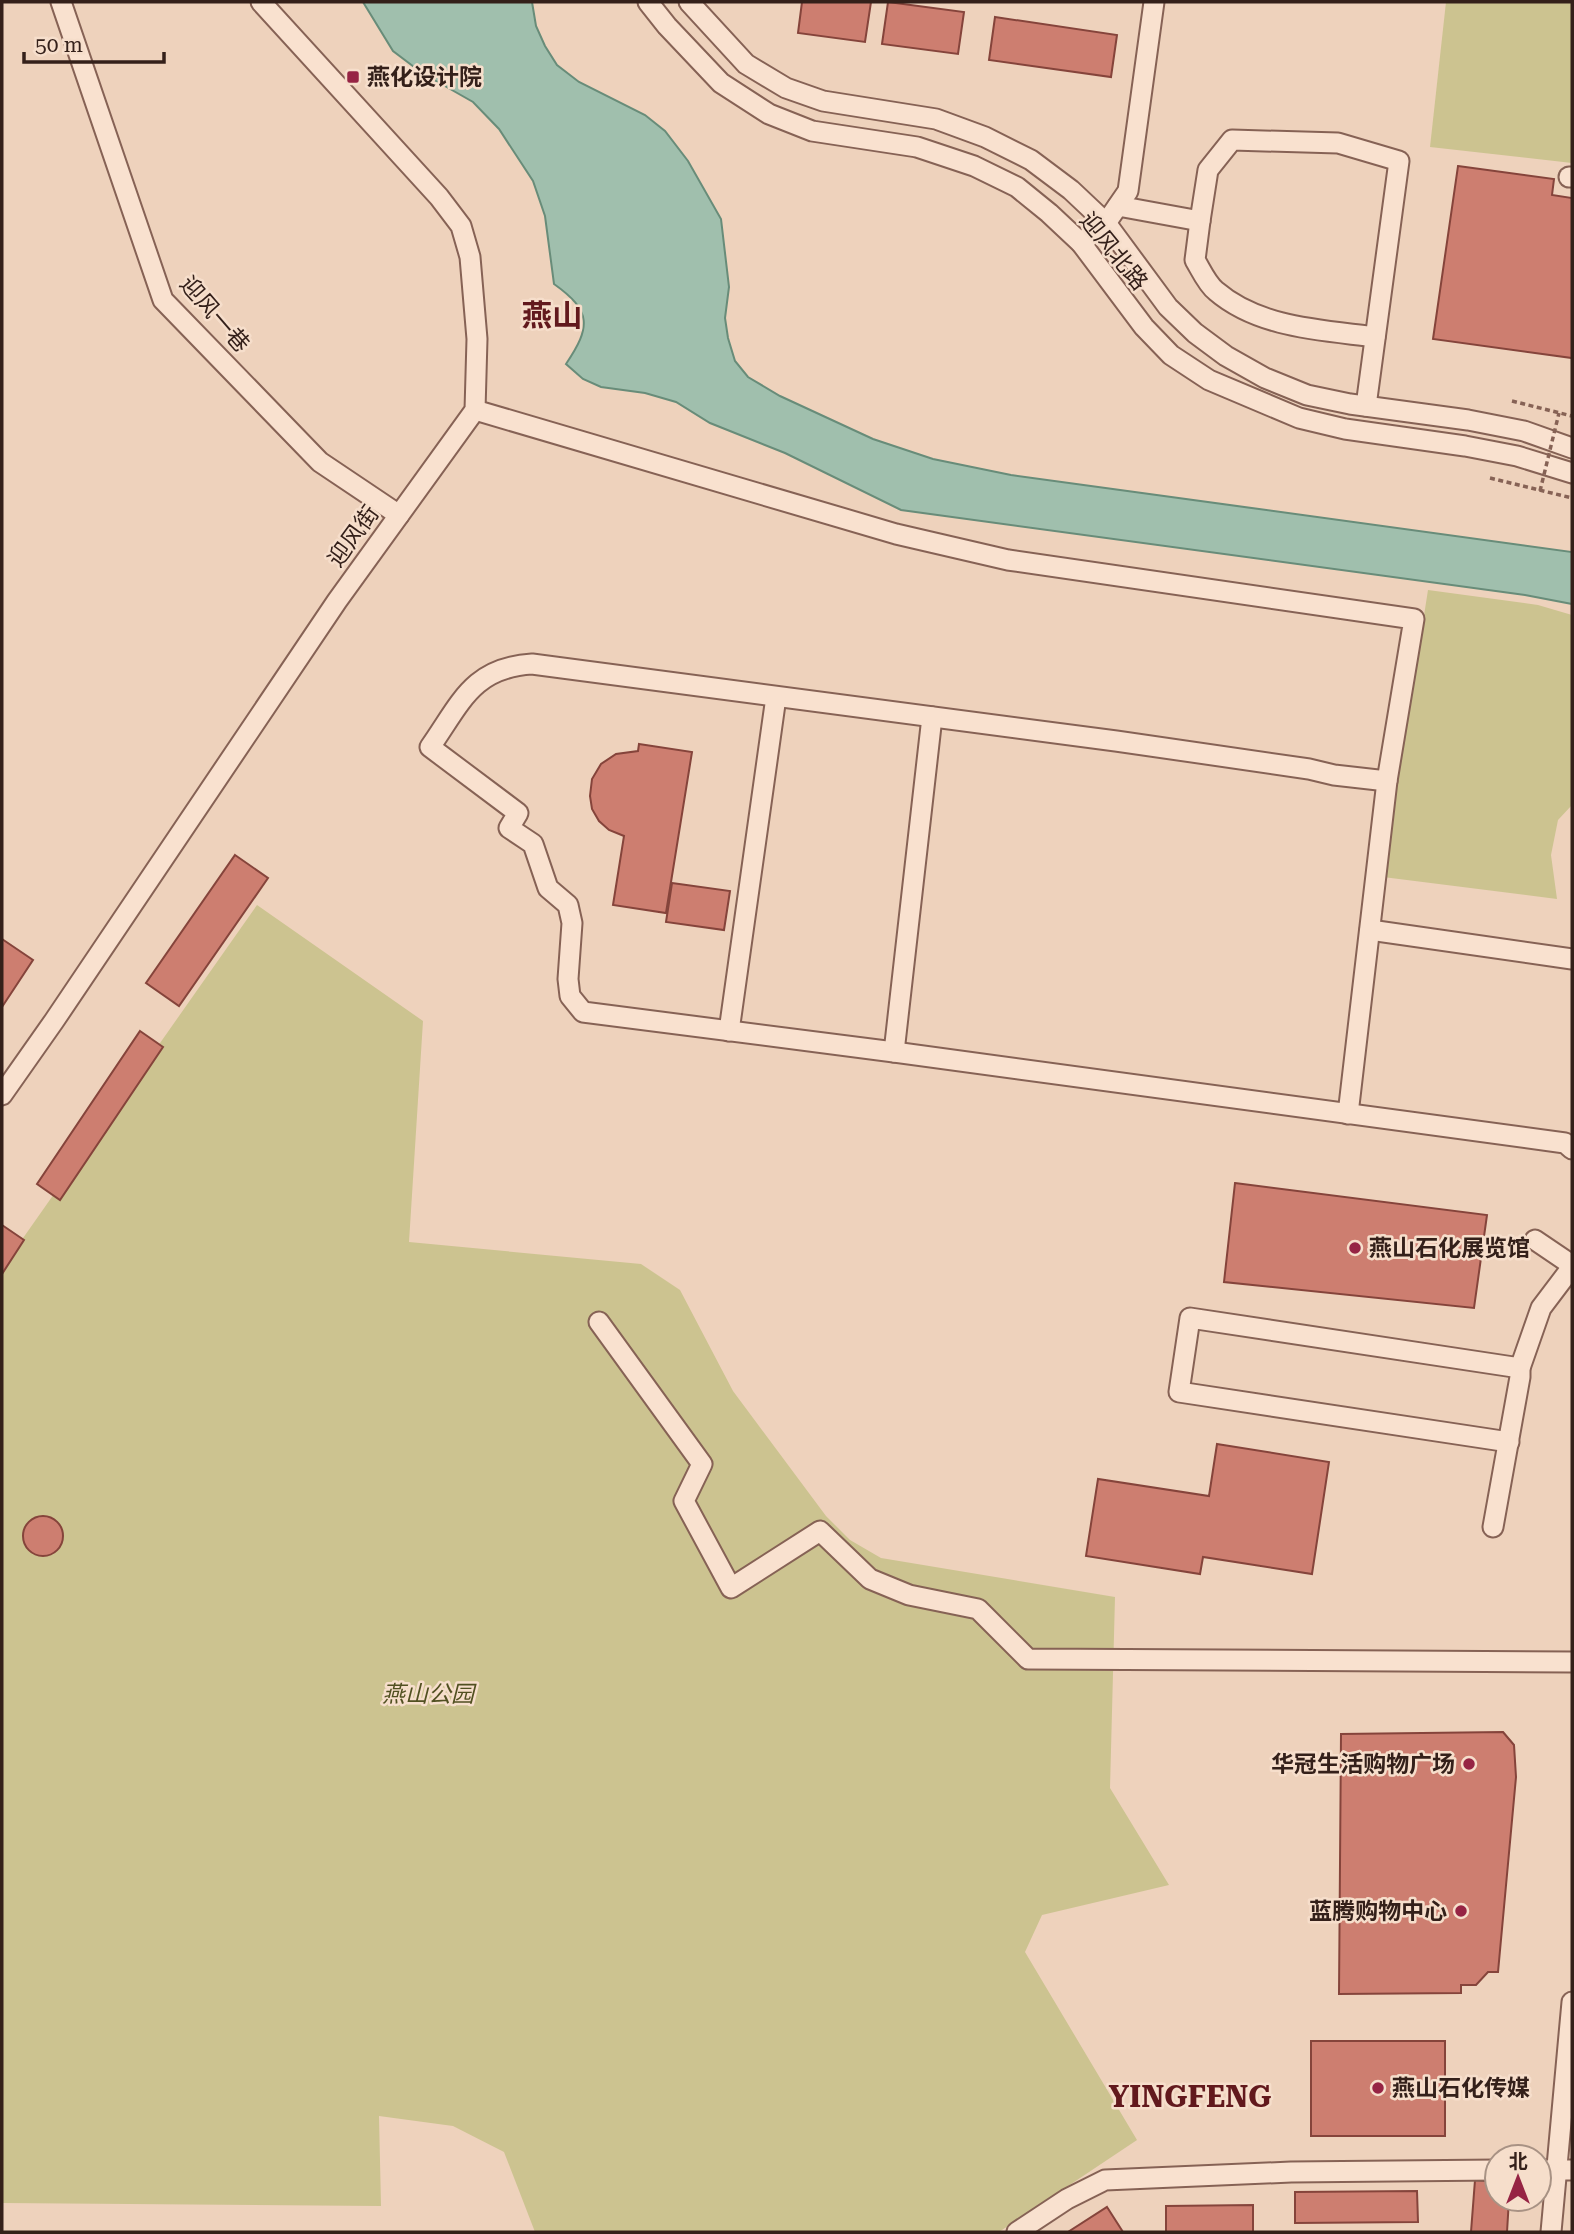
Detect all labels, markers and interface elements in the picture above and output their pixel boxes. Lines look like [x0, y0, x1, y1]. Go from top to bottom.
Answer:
scale bar [24, 21, 164, 65]
text: 50 m [35, 33, 83, 57]
place label: 燕化设计院 [367, 64, 482, 91]
marker: 燕化设计院 [345, 69, 361, 85]
street label: 迎风北路 [1074, 207, 1153, 296]
street label: 迎风一巷 [174, 271, 255, 358]
district label: 燕山 [522, 298, 582, 333]
street label: 迎风街 [322, 500, 385, 572]
place label: 燕山石化展览馆 [1369, 1235, 1530, 1262]
marker: 燕山石化展览馆 [1347, 1240, 1363, 1256]
park label: 燕山公园 [382, 1681, 477, 1708]
place label: 华冠生活购物广场 [1271, 1751, 1455, 1778]
marker: 华冠生活购物广场 [1461, 1756, 1477, 1772]
place label: 蓝腾购物中心 [1309, 1898, 1447, 1925]
marker: 蓝腾购物中心 [1453, 1903, 1469, 1919]
place label: 燕山石化传媒 [1392, 2075, 1530, 2102]
district label: YINGFENG [1109, 2079, 1271, 2114]
marker: 燕山石化传媒 [1370, 2080, 1386, 2096]
north arrow [1483, 2143, 1553, 2213]
text: 北 [1508, 2150, 1528, 2173]

